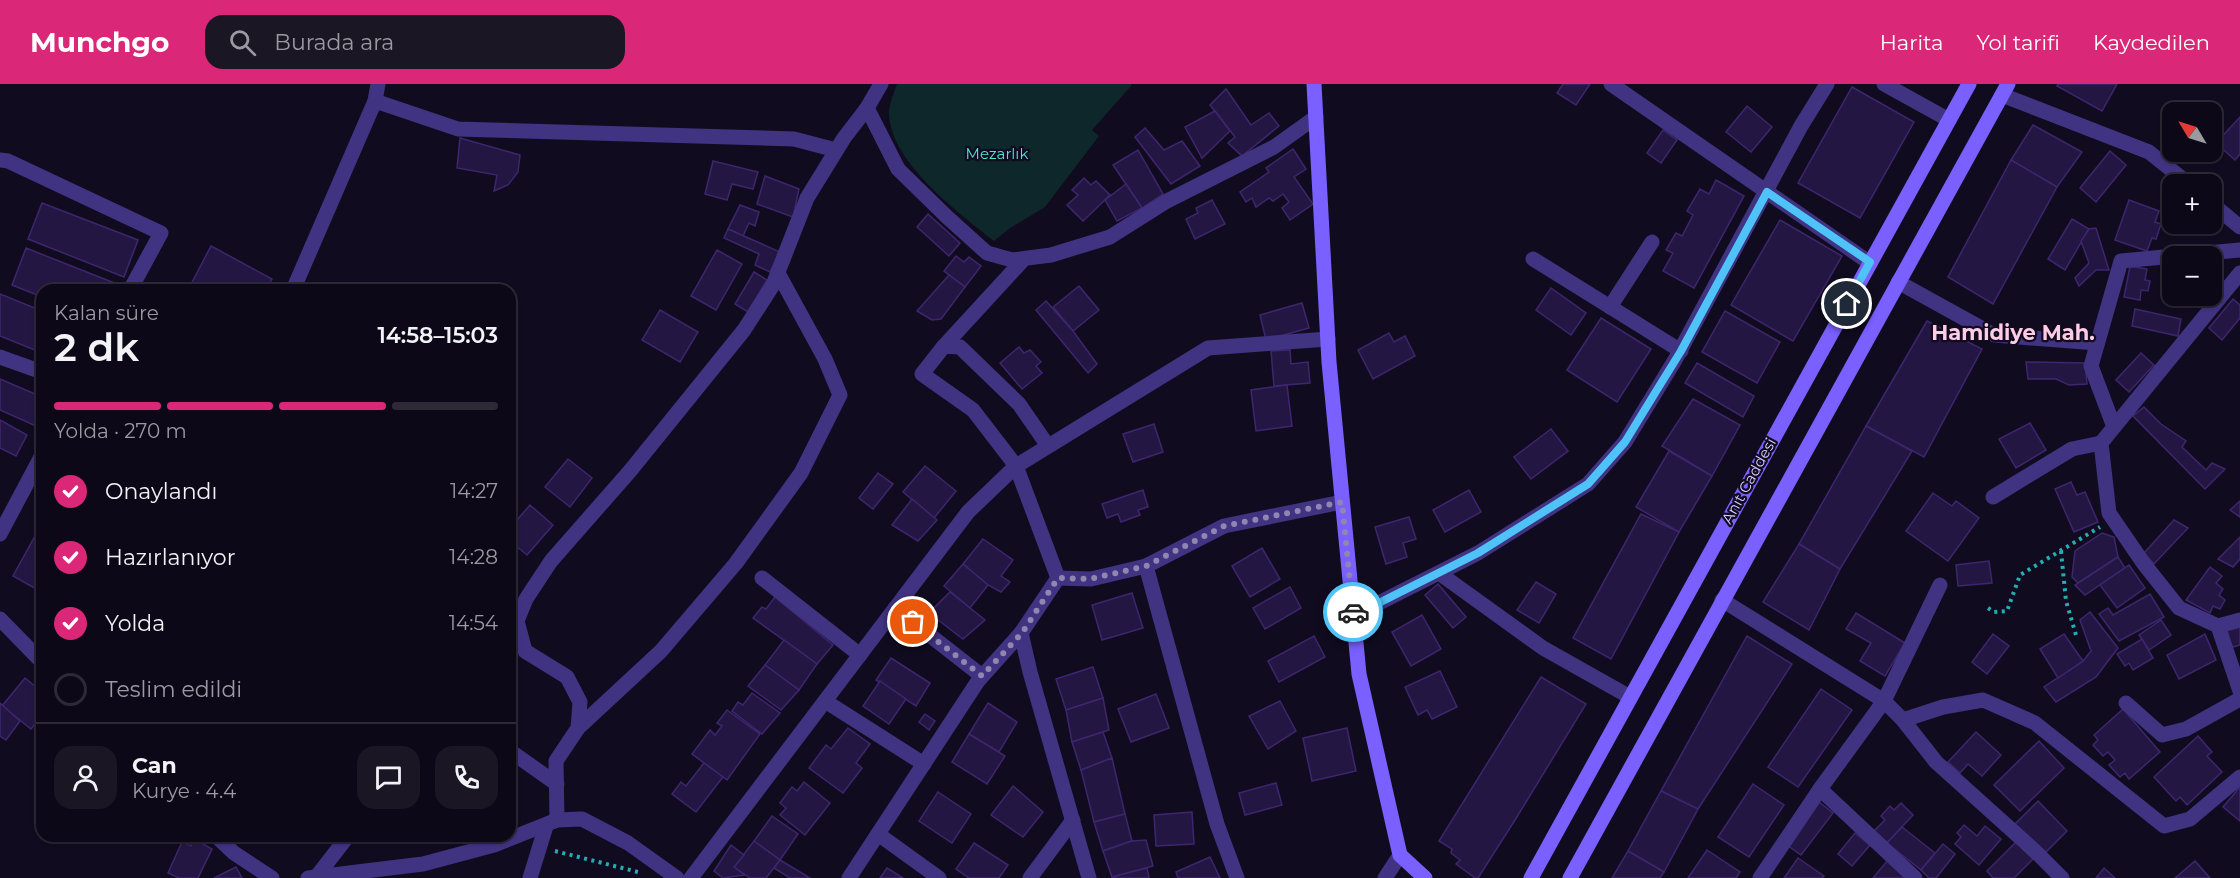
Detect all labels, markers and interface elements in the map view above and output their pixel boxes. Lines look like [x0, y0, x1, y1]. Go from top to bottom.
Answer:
search box [205, 15, 625, 69]
text: Munchgo [30, 25, 169, 59]
icon: search [226, 26, 259, 59]
text: Burada ara [274, 29, 394, 56]
text: Harita [1880, 30, 1943, 55]
text: Yol tarifi [1976, 30, 2060, 55]
text: Kaydedilen [2093, 30, 2210, 55]
north arrow [2162, 102, 2222, 162]
map controls [2162, 102, 2222, 306]
park label: Mezarlık [966, 144, 1028, 163]
button: + [2162, 174, 2222, 234]
button: − [2162, 246, 2222, 306]
pin [1821, 278, 1872, 329]
icon: home [1830, 287, 1863, 320]
text: Kalan süre [54, 301, 159, 325]
district label: Hamidiye Mah. [1931, 320, 2095, 345]
text: 14:58–15:03 [377, 322, 498, 349]
text: 2 dk [54, 323, 139, 371]
text: Yolda · 270 m [54, 419, 187, 443]
street label: Anıt Caddesi [1717, 435, 1780, 527]
icon: check [54, 475, 87, 508]
text: Onaylandı [105, 478, 217, 505]
text: 14:27 [450, 479, 498, 503]
icon: check [54, 541, 87, 574]
text: Hazırlanıyor [105, 544, 235, 571]
text: 14:28 [449, 545, 498, 569]
courier [1323, 582, 1383, 642]
pin [887, 596, 938, 647]
icon: car [1337, 596, 1370, 629]
icon: bag [896, 605, 929, 638]
icon: check [54, 607, 87, 640]
text: Yolda [105, 610, 165, 637]
text: 14:54 [449, 611, 498, 635]
text: Teslim edildi [105, 676, 242, 703]
button: person [54, 746, 117, 809]
button: chat [357, 746, 420, 809]
button: phone [435, 746, 498, 809]
text: Can [132, 752, 177, 779]
text: Kurye · 4.4 [132, 779, 236, 803]

